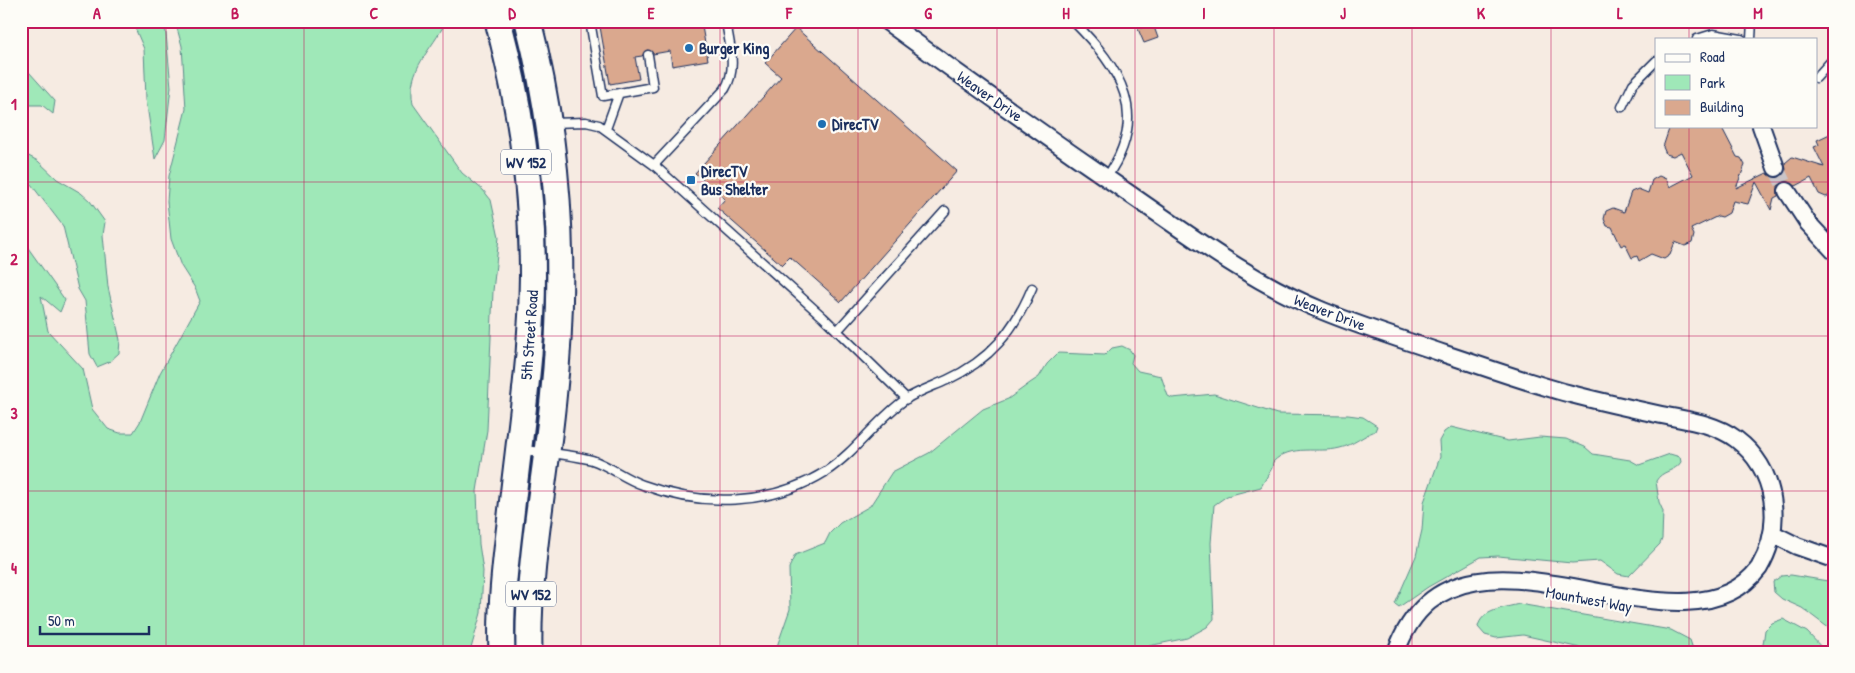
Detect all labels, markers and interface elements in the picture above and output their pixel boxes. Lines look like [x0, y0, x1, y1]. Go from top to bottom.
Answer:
text: A [93, 2, 101, 24]
text: B [231, 2, 239, 24]
text: C [370, 2, 379, 24]
text: D [508, 2, 516, 24]
text: E [647, 2, 655, 24]
text: F [785, 2, 793, 24]
text: G [924, 2, 932, 24]
text: H [1062, 2, 1070, 24]
text: I [1202, 2, 1206, 24]
text: J [1340, 2, 1346, 24]
text: K [1477, 2, 1486, 24]
text: L [1617, 2, 1623, 24]
text: M [1753, 2, 1763, 24]
place label: Burger King [699, 37, 769, 60]
legend [1655, 38, 1818, 128]
marker: Burger King [683, 42, 695, 54]
text: Road [1700, 46, 1725, 67]
street label: Weaver Drive [953, 65, 1028, 127]
text: Park [1700, 72, 1725, 93]
text: 1 [11, 93, 17, 115]
text: Building [1700, 96, 1744, 117]
place label: DirecTV [832, 113, 879, 135]
marker: DirecTV [816, 118, 828, 130]
road number: WV 152 [501, 150, 551, 174]
place label: DirecTV Bus Shelter [701, 160, 769, 200]
marker: DirecTV Bus Shelter [685, 174, 697, 186]
text: 2 [10, 248, 18, 270]
street label: Weaver Drive [1291, 288, 1370, 336]
street label: 5th Street Road [515, 289, 543, 381]
text: 3 [10, 402, 18, 424]
text: 4 [11, 557, 17, 579]
street label: Mountwest Way [1544, 581, 1634, 617]
road number: WV 152 [506, 582, 556, 606]
scale bar [40, 603, 149, 635]
text: 50 m [48, 610, 75, 631]

